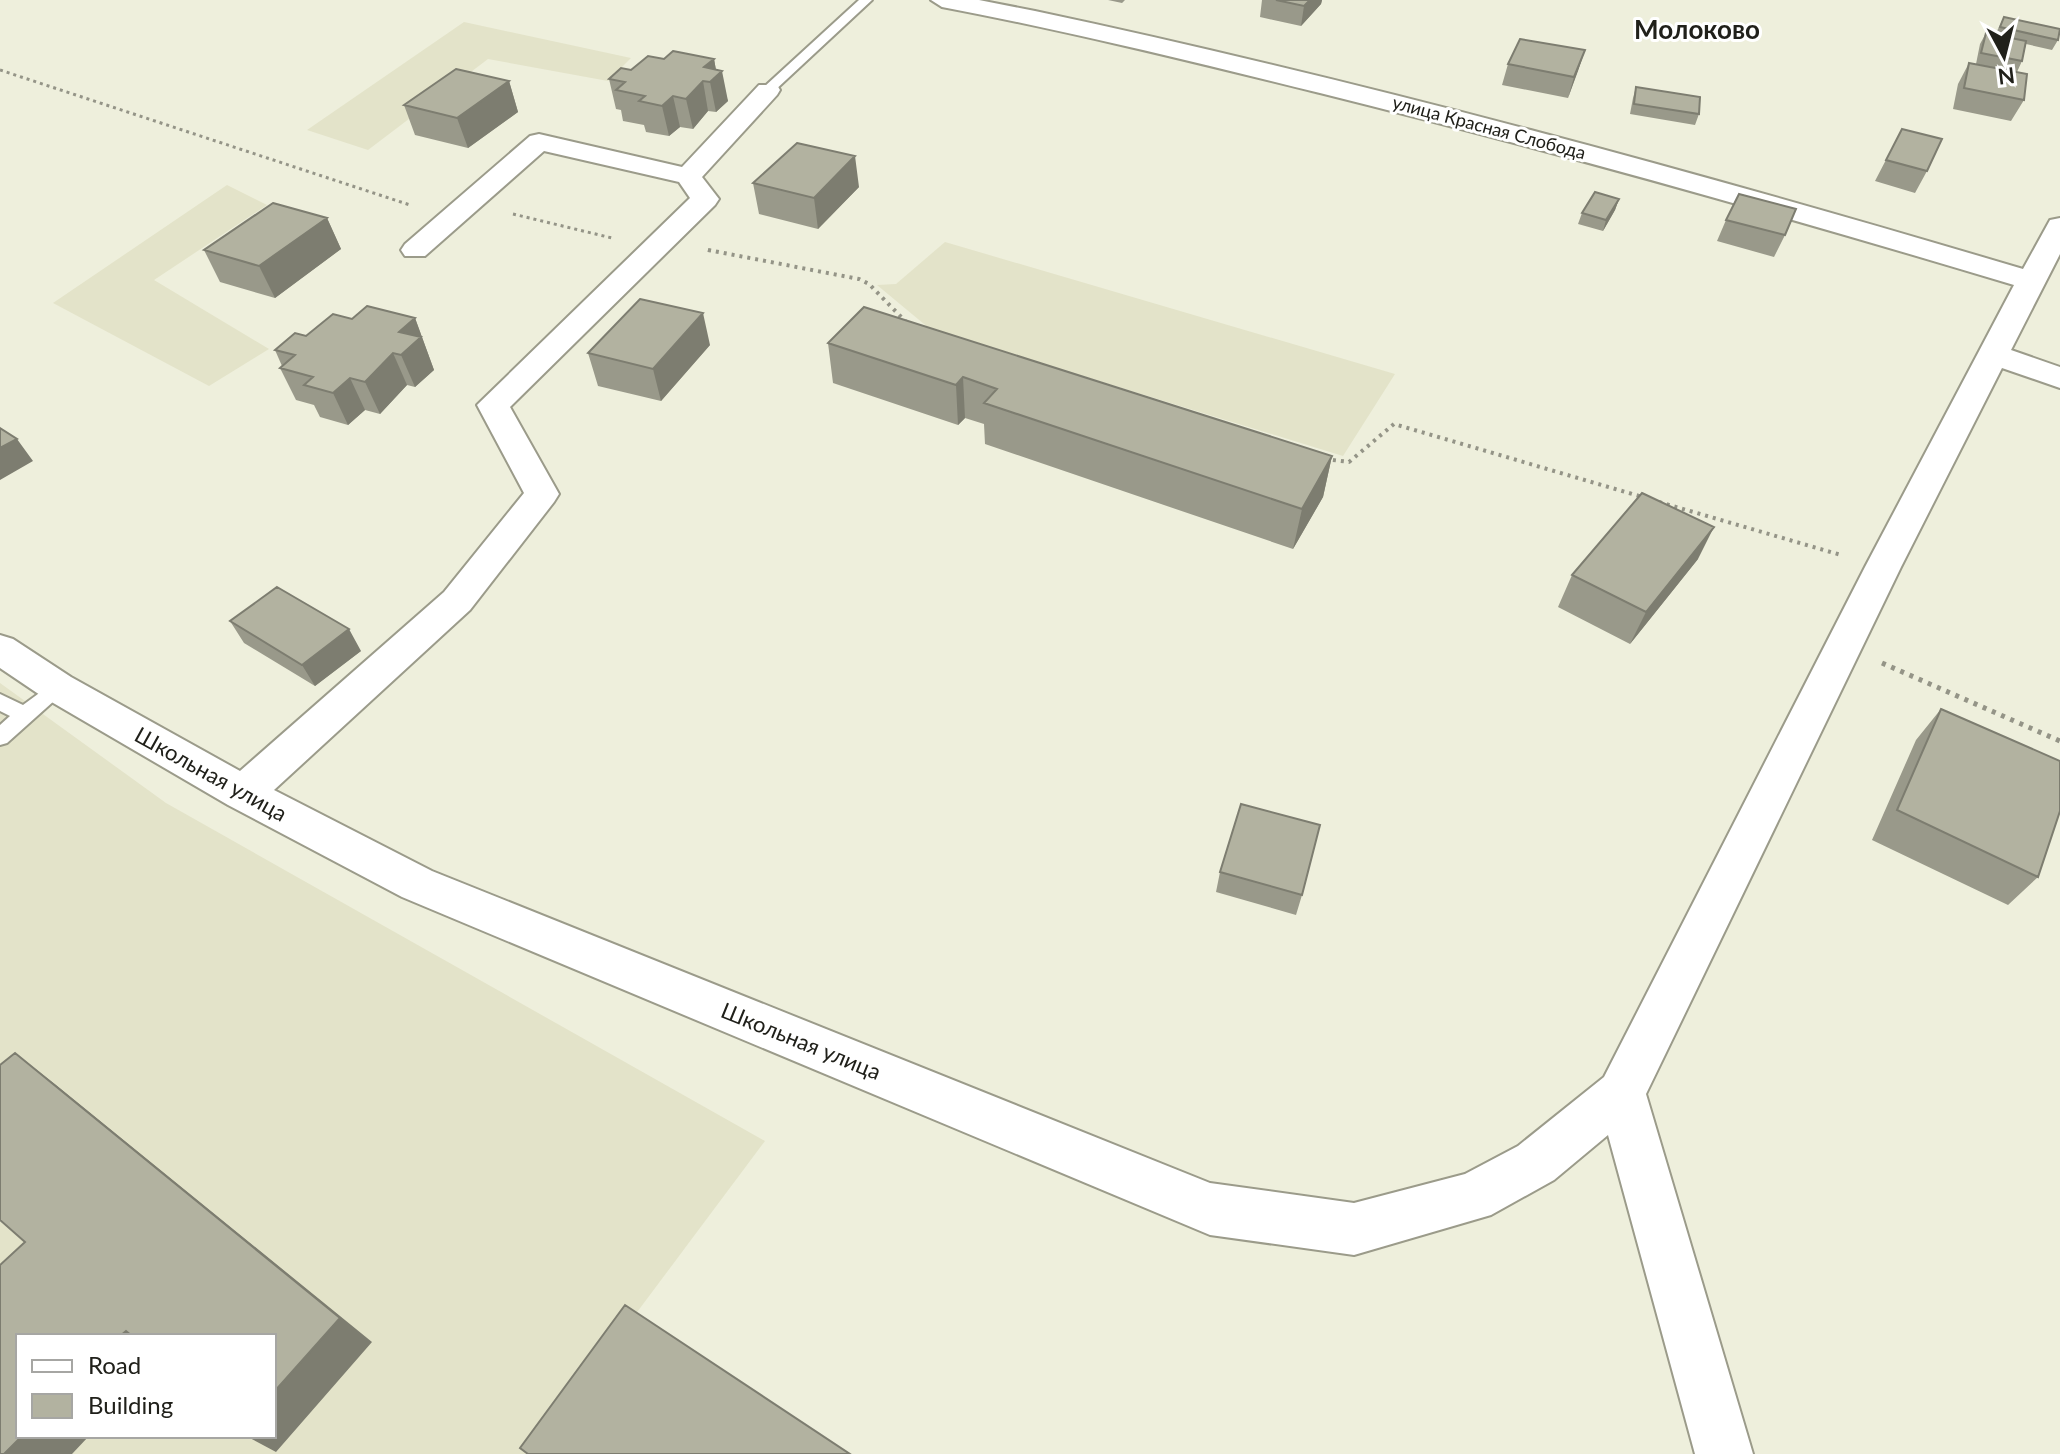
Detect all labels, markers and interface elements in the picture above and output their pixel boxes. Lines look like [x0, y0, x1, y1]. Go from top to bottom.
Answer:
district label: Молоково [1634, 13, 1760, 45]
north arrow [1964, 16, 2044, 96]
text: N [1996, 62, 2017, 91]
street label: улица Красная Слобода [1390, 91, 1588, 163]
street label: Школьная улица [130, 721, 292, 827]
street label: Школьная улица [717, 996, 885, 1085]
legend [16, 1334, 276, 1438]
text: Road [88, 1350, 141, 1379]
text: Building [88, 1390, 173, 1419]

